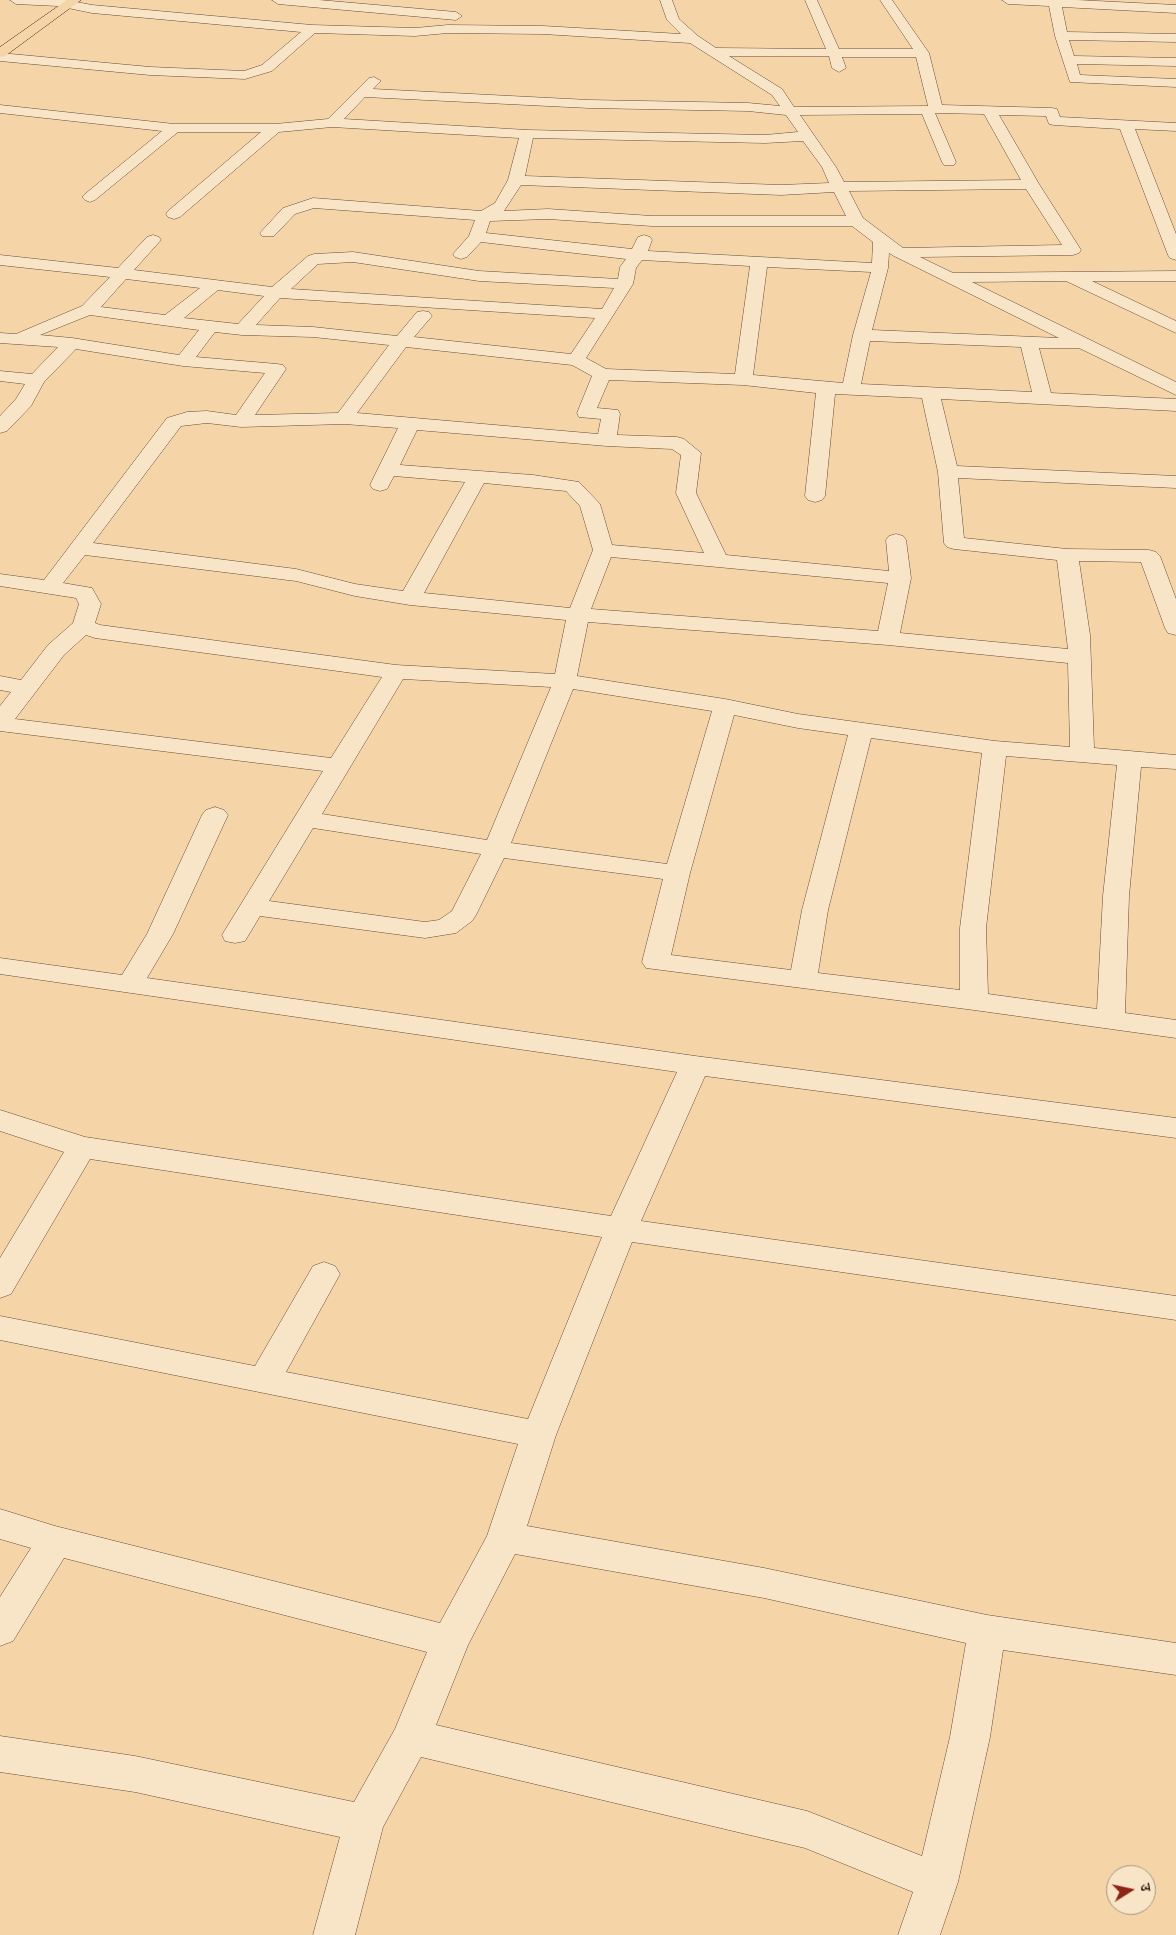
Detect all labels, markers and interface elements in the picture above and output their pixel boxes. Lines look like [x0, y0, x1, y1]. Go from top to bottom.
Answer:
north arrow [1106, 1865, 1156, 1915]
text: उ [1136, 1882, 1154, 1892]

